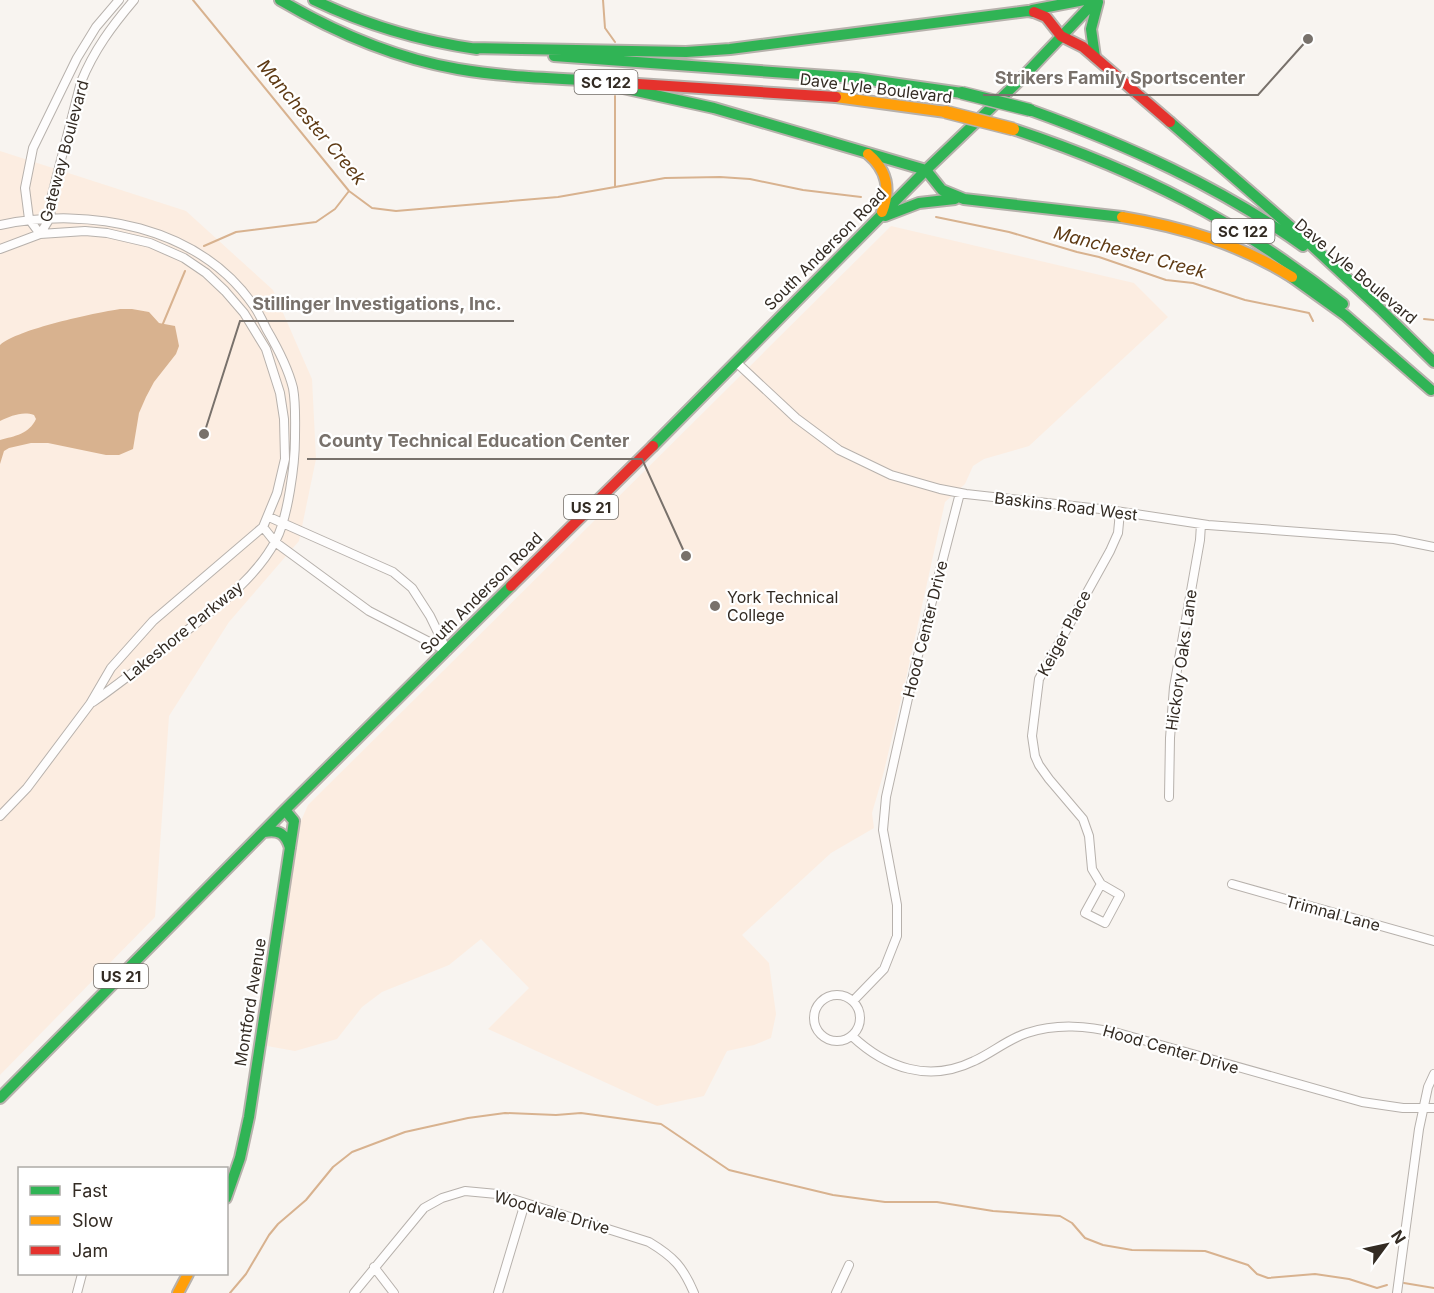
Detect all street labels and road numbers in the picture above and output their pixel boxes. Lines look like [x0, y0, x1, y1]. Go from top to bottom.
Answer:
street label: Dave Lyle Boulevard [799, 69, 953, 107]
road number: SC 122 [574, 70, 638, 94]
street label: Gateway Boulevard [35, 78, 93, 224]
street label: South Anderson Road [760, 184, 890, 314]
street label: Dave Lyle Boulevard [1291, 214, 1421, 328]
road number: SC 122 [1212, 219, 1274, 243]
street label: Baskins Road West [993, 487, 1139, 525]
road number: US 21 [564, 495, 618, 519]
street label: South Anderson Road [416, 528, 546, 658]
street label: Hood Center Drive [898, 558, 952, 700]
street label: Lakeshore Parkway [119, 577, 247, 685]
street label: Keiger Place [1033, 587, 1095, 679]
street label: Hickory Oaks Lane [1161, 588, 1201, 732]
street label: Trimnal Lane [1283, 891, 1383, 935]
street label: Montford Avenue [230, 936, 270, 1068]
road number: US 21 [94, 964, 148, 988]
street label: Hood Center Drive [1101, 1020, 1241, 1078]
street label: Woodvale Drive [492, 1186, 612, 1238]

